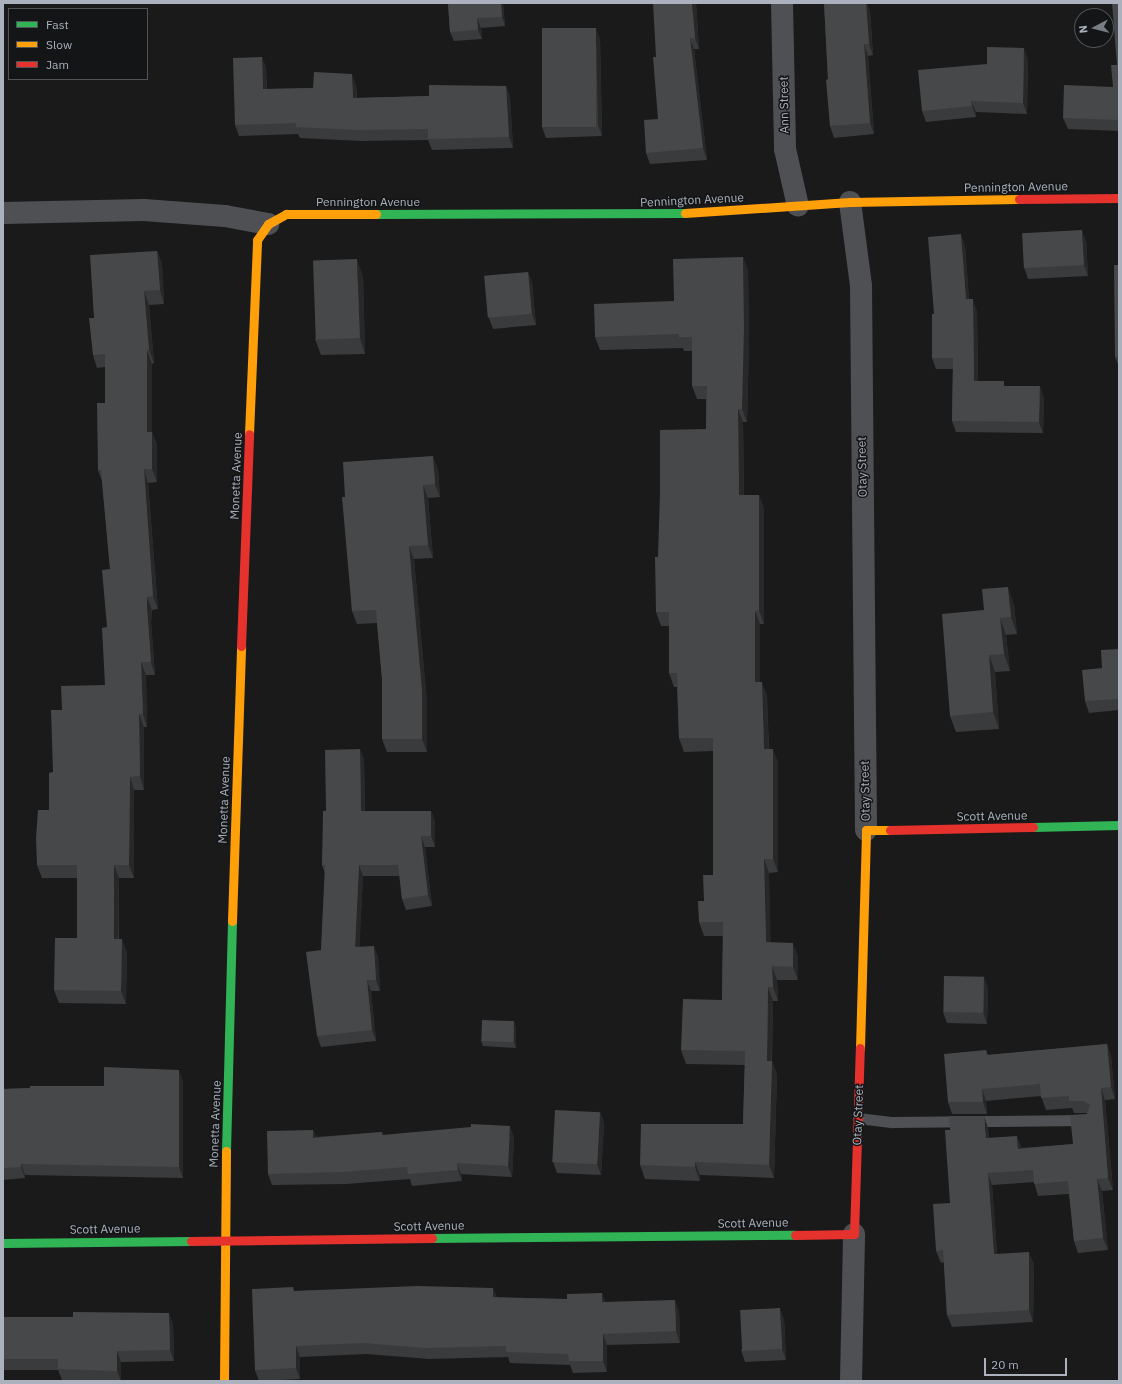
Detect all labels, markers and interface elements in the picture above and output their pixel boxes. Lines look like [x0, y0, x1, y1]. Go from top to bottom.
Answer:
legend [8, 8, 148, 80]
north arrow [1074, 8, 1114, 48]
text: Fast [46, 17, 69, 32]
text: N [1076, 25, 1091, 34]
text: Slow [46, 37, 72, 52]
text: Jam [46, 57, 69, 72]
street label: Ann Street [776, 76, 792, 134]
street label: Pennington Avenue [964, 179, 1068, 195]
street label: Pennington Avenue [640, 190, 744, 210]
street label: Pennington Avenue [316, 195, 420, 209]
street label: Monetta Avenue [227, 432, 245, 520]
street label: Otay Street [854, 436, 870, 498]
street label: Monetta Avenue [215, 756, 233, 844]
street label: Otay Street [857, 760, 873, 822]
street label: Scott Avenue [956, 808, 1028, 824]
street label: Monetta Avenue [206, 1080, 224, 1168]
street label: Otay Street [850, 1084, 866, 1146]
street label: Scott Avenue [717, 1215, 789, 1231]
street label: Scott Avenue [393, 1218, 465, 1234]
street label: Scott Avenue [69, 1221, 141, 1237]
scale bar [986, 1350, 1069, 1376]
text: 20 m [991, 1357, 1019, 1372]

